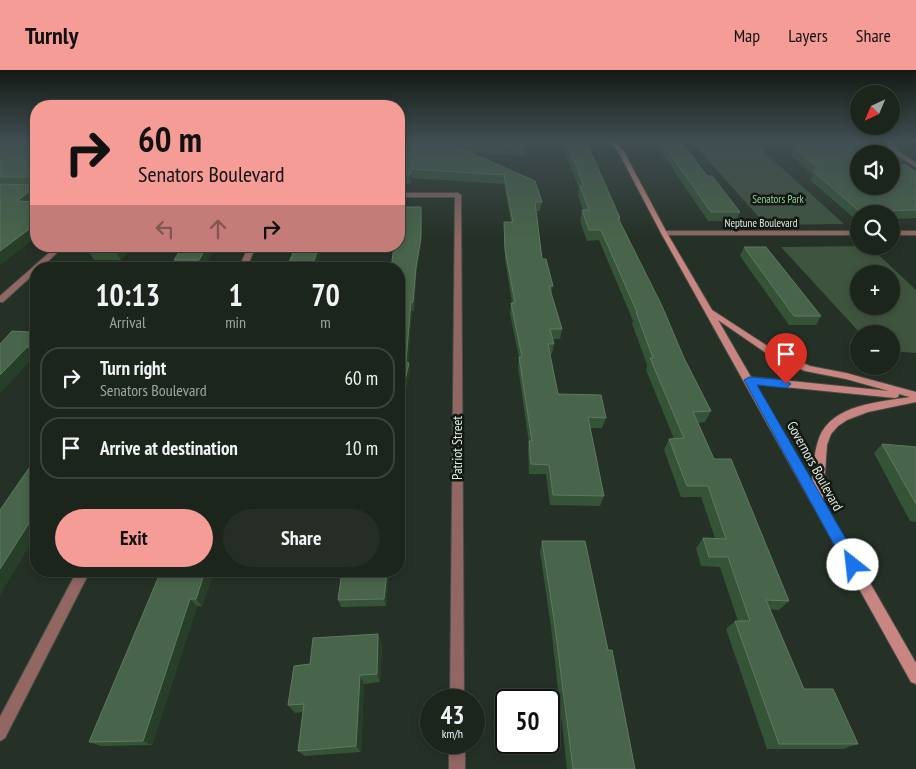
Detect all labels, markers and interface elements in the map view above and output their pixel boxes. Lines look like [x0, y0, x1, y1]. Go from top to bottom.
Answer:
text: Turnly [25, 20, 78, 51]
text: Map [734, 24, 760, 47]
text: Layers [788, 24, 828, 47]
text: Share [856, 24, 891, 47]
north arrow [850, 85, 900, 135]
map controls [850, 85, 900, 375]
text: 60 m [138, 116, 202, 162]
icon: right [55, 120, 120, 185]
button: sound [850, 145, 900, 195]
text: Senators Boulevard [138, 160, 285, 188]
park label: Senators Park [752, 192, 805, 206]
button: search [850, 205, 900, 255]
icon: left [151, 215, 179, 243]
icon: ahead [204, 215, 232, 243]
icon: right [257, 215, 285, 243]
street label: Neptune Boulevard [725, 216, 798, 230]
button: + [850, 265, 900, 315]
text: 10:13 [95, 275, 160, 314]
text: 1 [228, 275, 243, 314]
text: 70 [311, 275, 340, 314]
text: Arrival [109, 312, 146, 332]
text: min [225, 312, 246, 332]
text: m [320, 312, 331, 332]
button: − [850, 325, 900, 375]
pin [765, 333, 807, 384]
icon: arrive [772, 340, 800, 368]
text: Turn right [100, 356, 166, 380]
icon: right [57, 364, 85, 392]
text: 60 m [345, 366, 378, 390]
text: Senators Boulevard [100, 380, 207, 400]
street label: Patriot Street [448, 416, 466, 480]
street label: Governors Boulevard [783, 418, 847, 514]
icon: arrive [57, 434, 85, 462]
text: Arrive at destination [100, 436, 238, 460]
text: 10 m [345, 436, 378, 460]
button: Exit [55, 509, 213, 567]
button: Share [223, 509, 380, 567]
position arrow [826, 538, 878, 590]
speed limit sign: 50 [495, 689, 560, 754]
text: 43 [441, 699, 464, 731]
text: km/h [442, 726, 463, 741]

